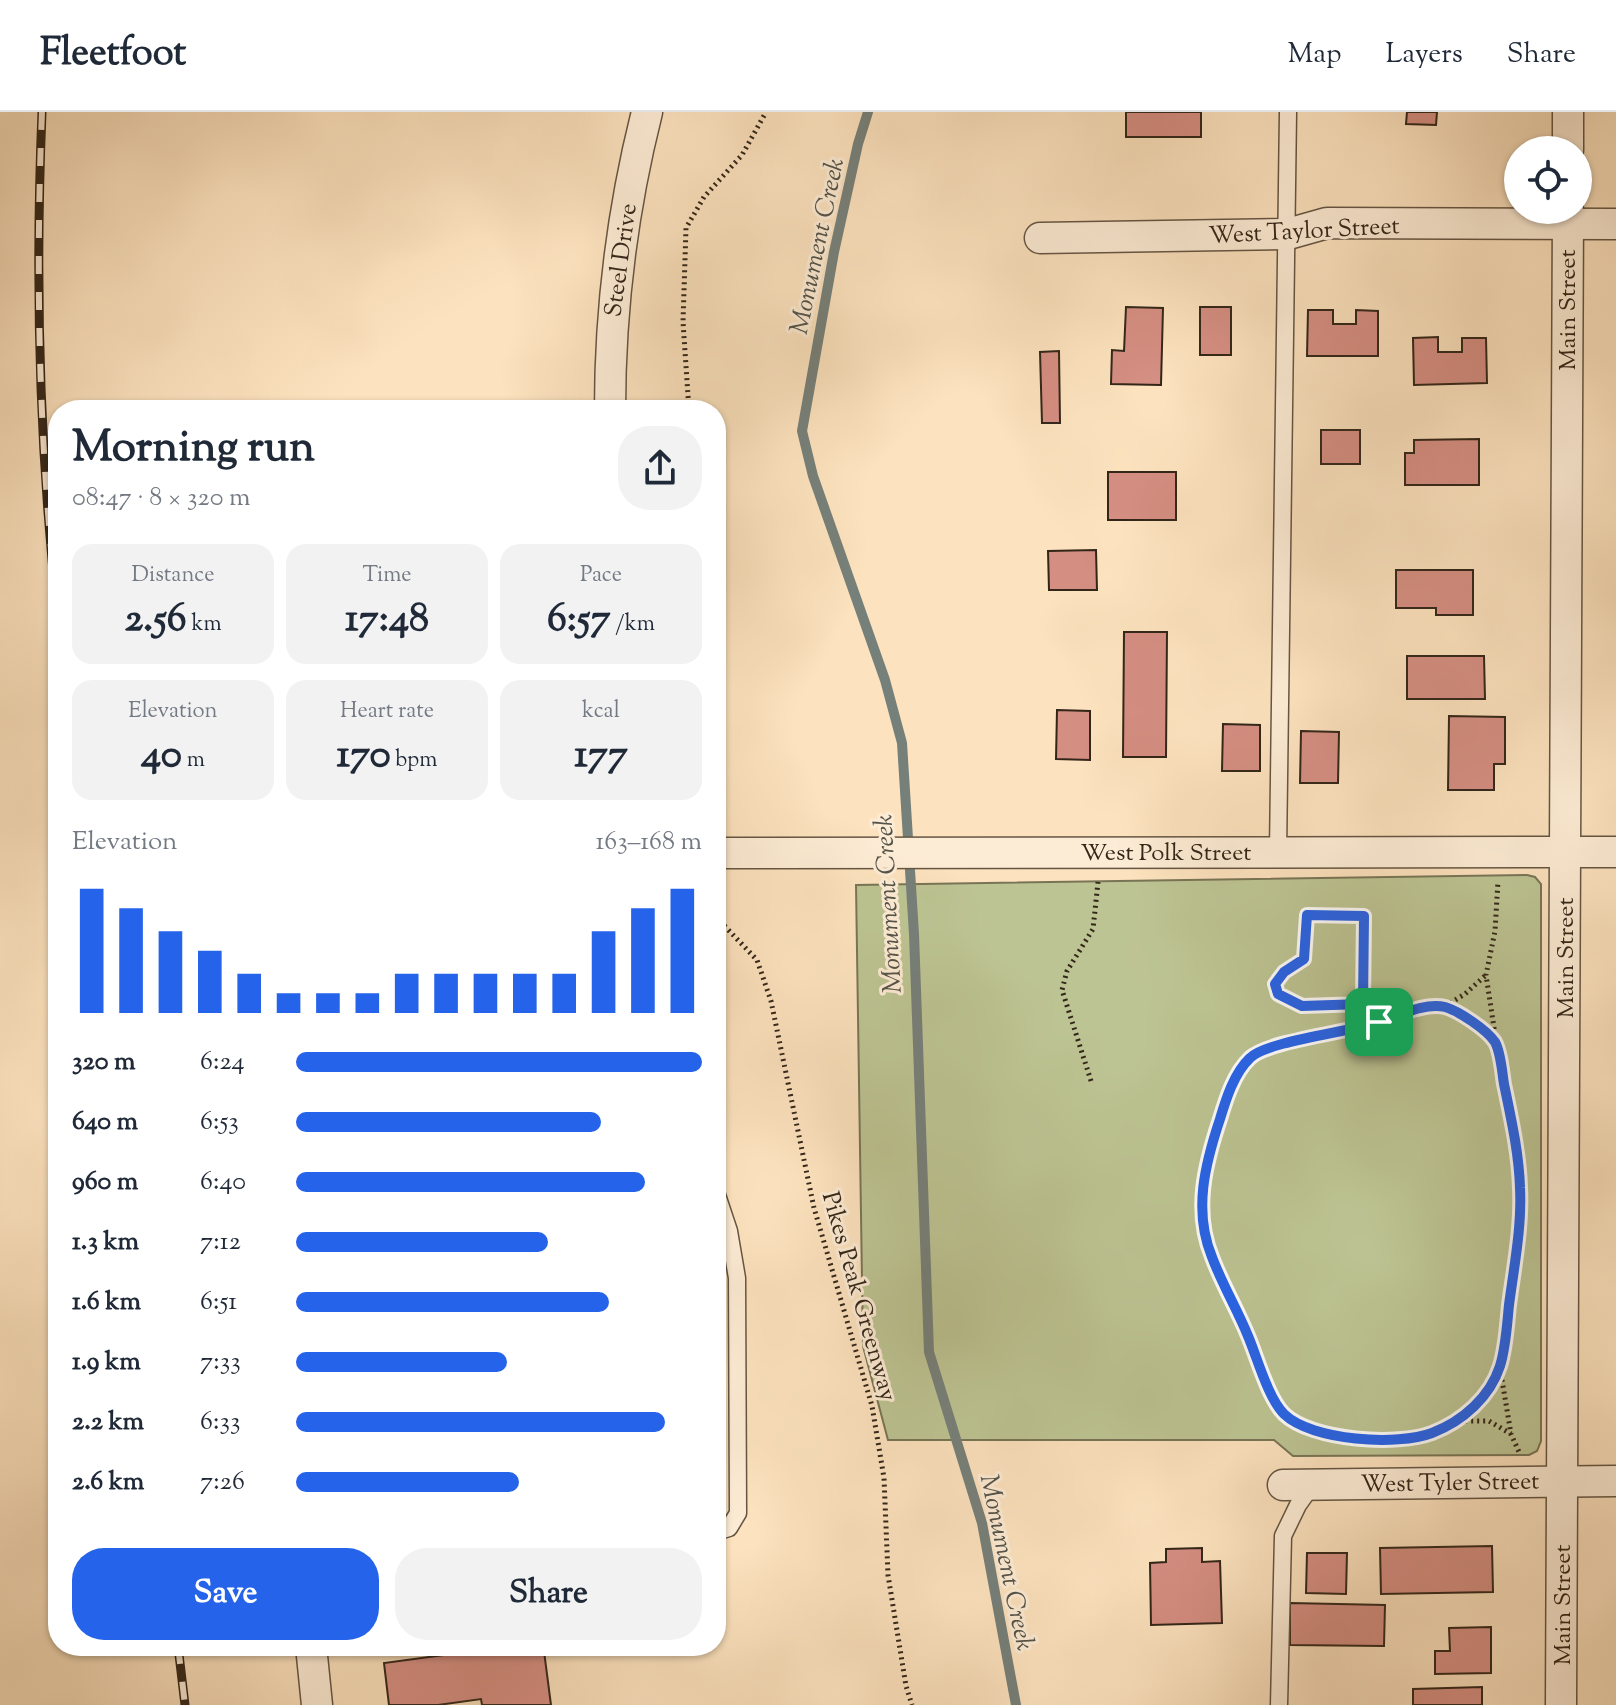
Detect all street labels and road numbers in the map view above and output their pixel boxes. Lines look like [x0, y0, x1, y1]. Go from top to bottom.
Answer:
street label: Steel Drive [597, 201, 647, 319]
street label: West Taylor Street [1208, 210, 1400, 254]
street label: Main Street [1552, 249, 1586, 371]
street label: West Polk Street [1081, 837, 1251, 871]
street label: Main Street [1550, 897, 1584, 1019]
street label: Pikes Peak Greenway [812, 1188, 904, 1405]
street label: West Tyler Street [1360, 1465, 1540, 1503]
street label: Main Street [1547, 1544, 1581, 1666]

